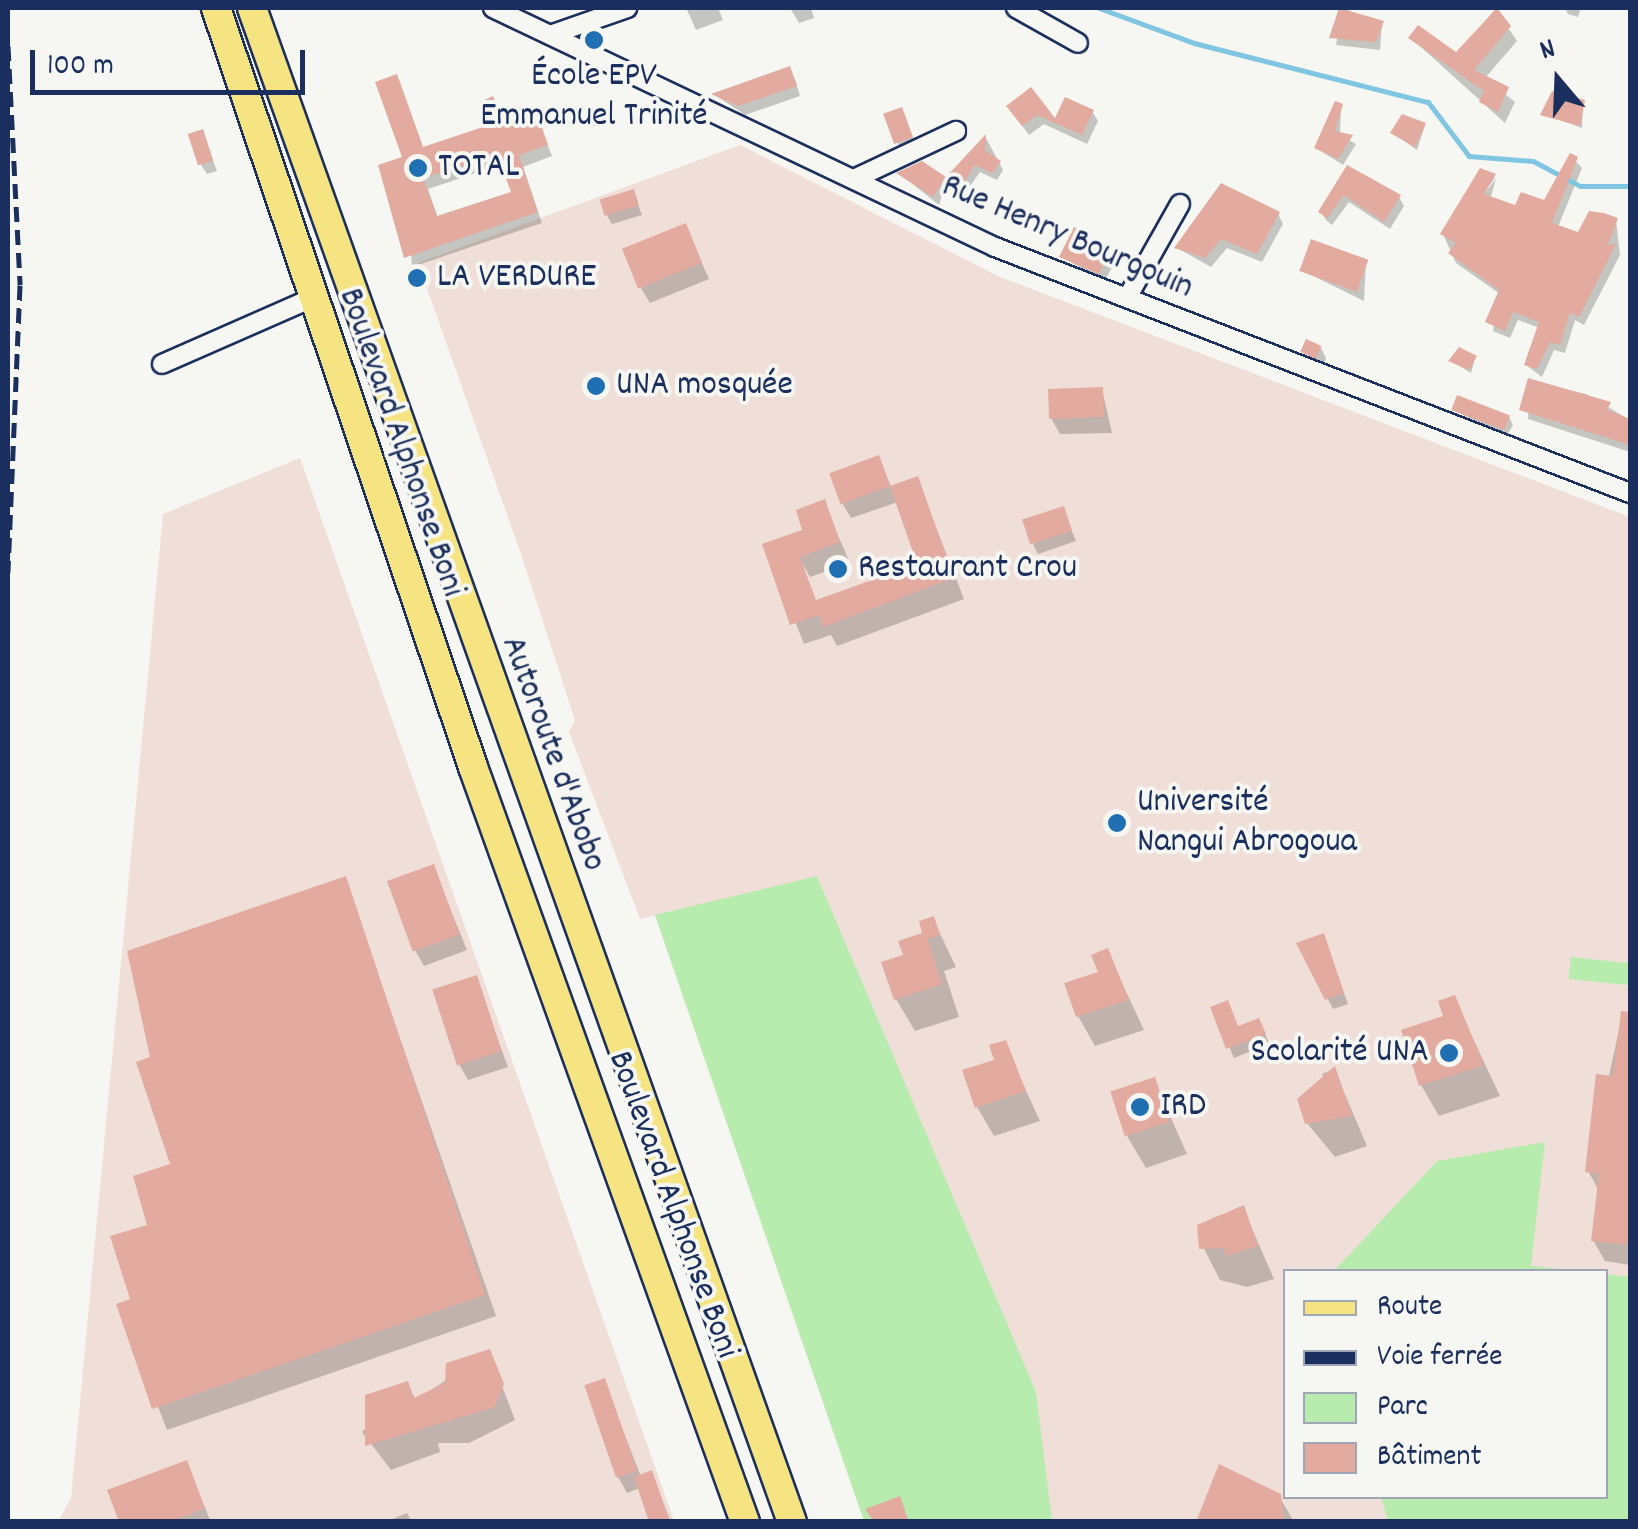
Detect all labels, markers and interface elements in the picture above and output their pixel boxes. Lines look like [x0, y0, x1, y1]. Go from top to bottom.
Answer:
marker: École EPV Emmanuel Trinité [583, 29, 605, 51]
scale bar [35, 30, 310, 92]
north arrow [1508, 30, 1608, 130]
text: N [1535, 30, 1561, 73]
text: 100 m [47, 46, 114, 89]
place label: École EPV Emmanuel Trinité [480, 56, 708, 138]
place label: TOTAL [438, 147, 520, 189]
marker: TOTAL [407, 157, 429, 179]
street label: Rue Henry Bourgouin [935, 166, 1199, 310]
place label: LA VERDURE [437, 257, 596, 299]
marker: LA VERDURE [406, 267, 428, 289]
street label: Boulevard Alphonse Boni [327, 283, 473, 603]
place label: UNA mosquée [616, 365, 793, 407]
marker: UNA mosquée [585, 375, 607, 397]
place label: Restaurant Crou [858, 548, 1077, 590]
marker: Restaurant Crou [827, 558, 849, 580]
street label: Autoroute d'Abobo [490, 631, 614, 877]
place label: Université Nangui Abrogoua [1137, 782, 1357, 864]
marker: Université Nangui Abrogoua [1106, 812, 1128, 834]
place label: Scolarité UNA [1251, 1032, 1429, 1074]
marker: Scolarité UNA [1438, 1042, 1460, 1064]
street label: Boulevard Alphonse Boni [597, 1046, 747, 1364]
place label: IRD [1160, 1086, 1206, 1128]
marker: IRD [1129, 1096, 1151, 1118]
legend [1283, 1269, 1608, 1499]
text: Route [1377, 1287, 1442, 1330]
text: Voie ferrée [1377, 1337, 1503, 1380]
text: Parc [1377, 1387, 1428, 1430]
text: Bâtiment [1377, 1437, 1482, 1480]

